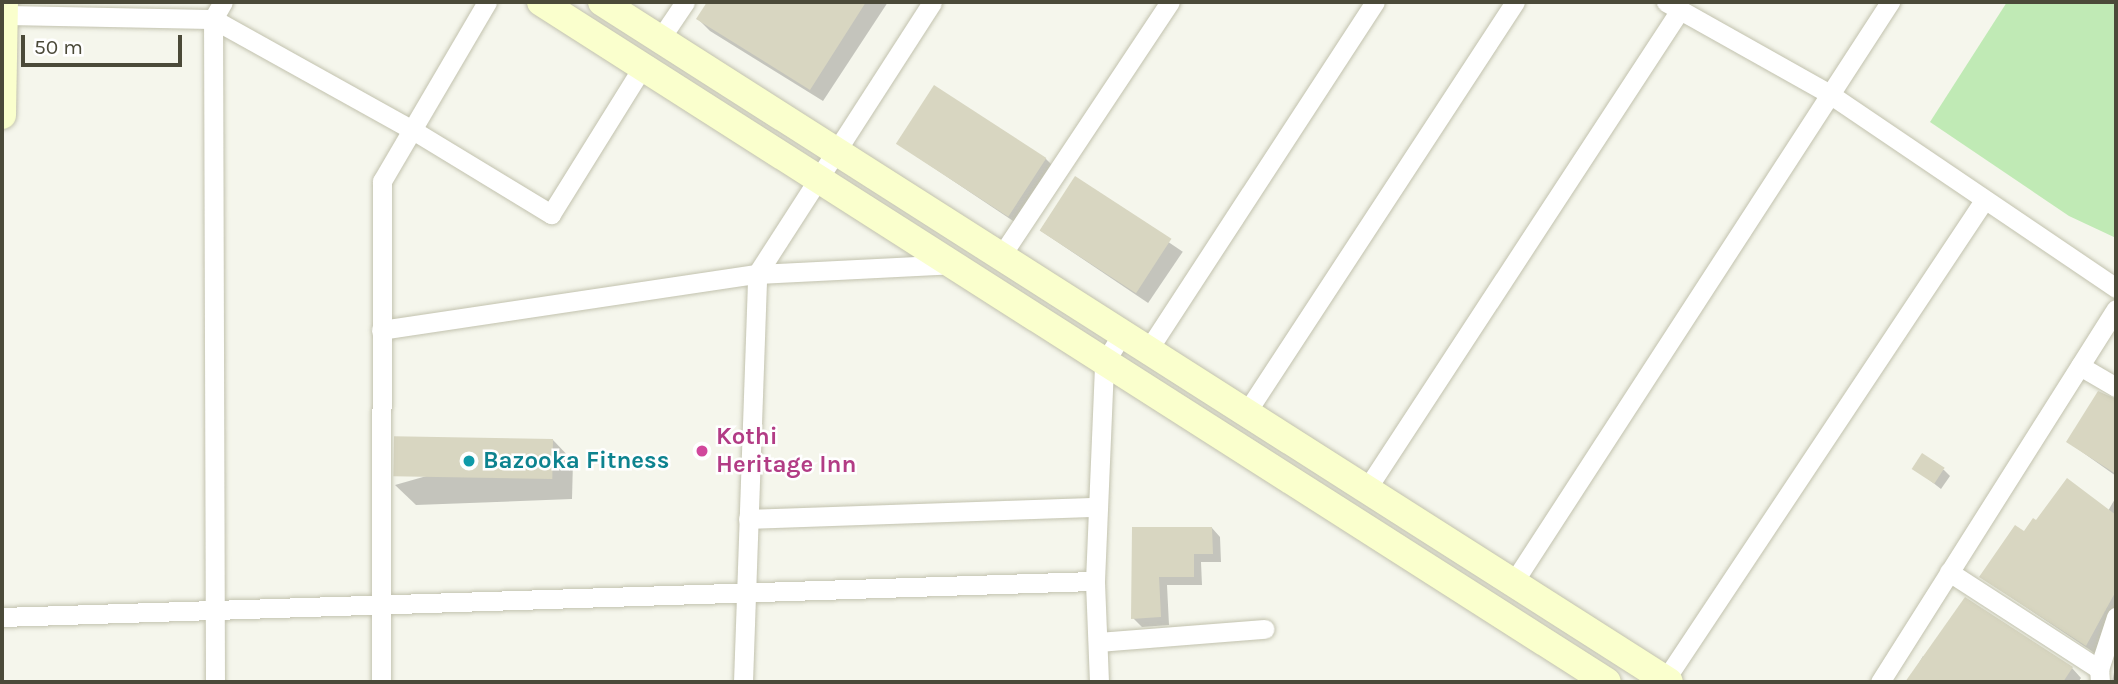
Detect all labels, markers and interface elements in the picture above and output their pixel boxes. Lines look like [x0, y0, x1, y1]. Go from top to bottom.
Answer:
scale bar [24, 21, 186, 65]
text: 50 m [34, 35, 83, 59]
place label: Kothi Heritage Inn [716, 423, 856, 479]
marker: Kothi Heritage Inn [694, 443, 710, 459]
place label: Bazooka Fitness [483, 447, 669, 475]
marker: Bazooka Fitness [461, 453, 477, 469]

